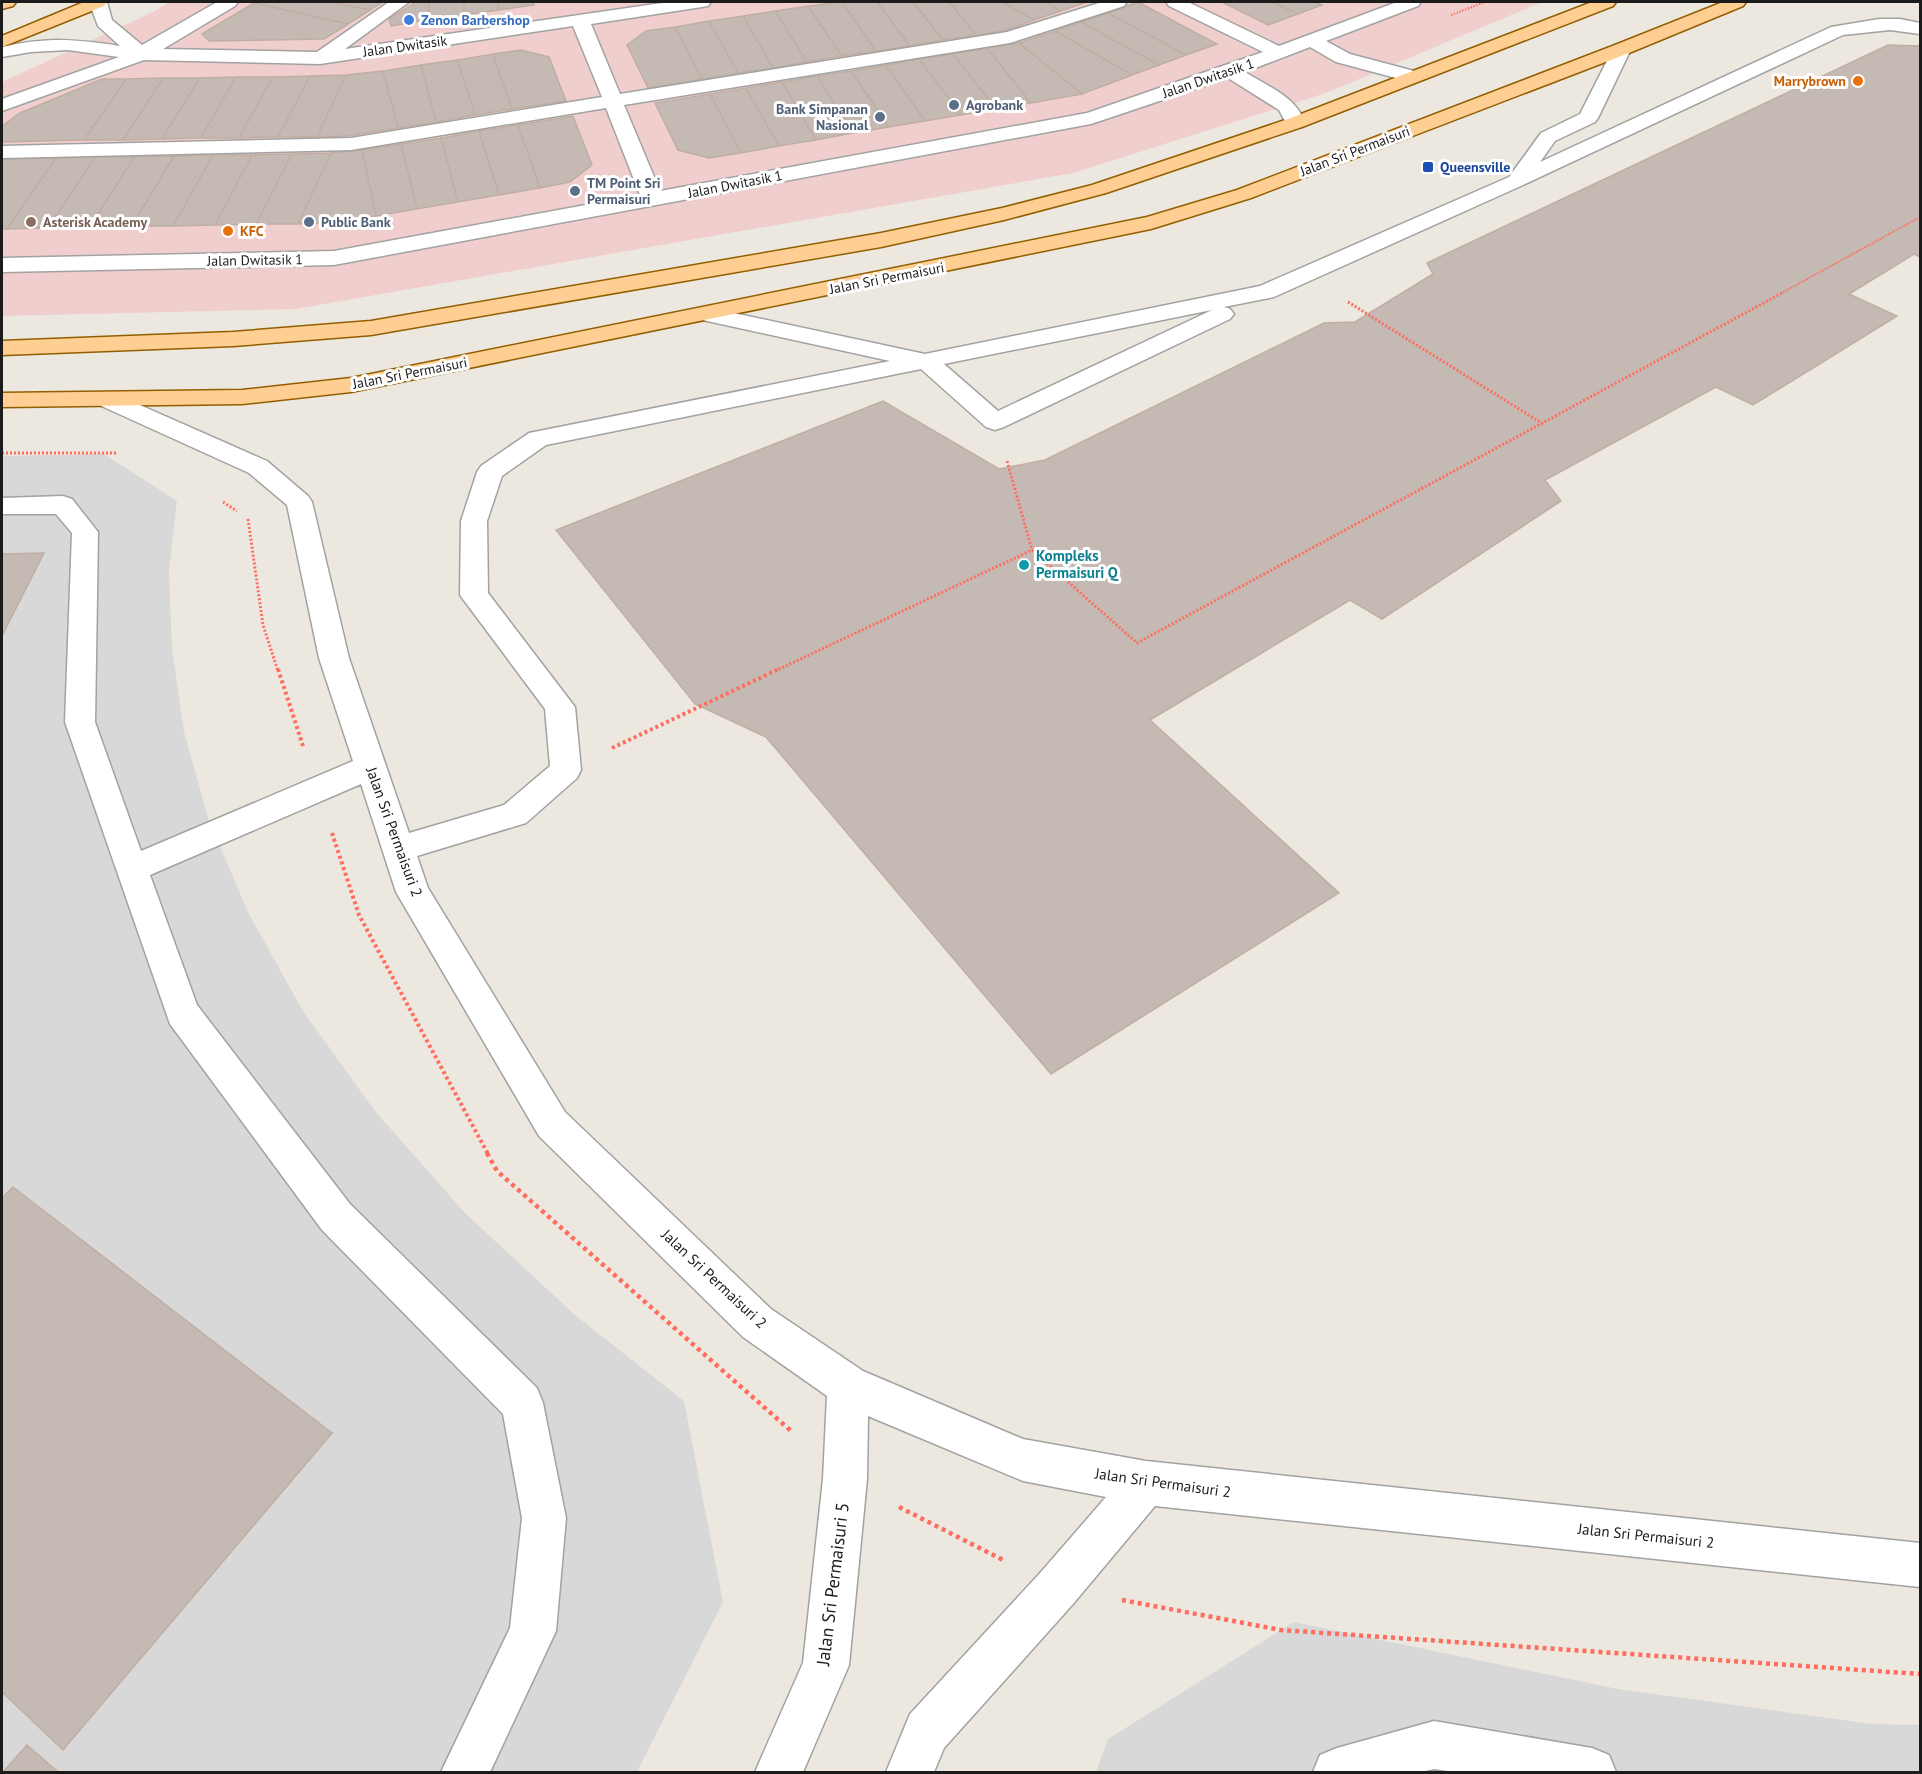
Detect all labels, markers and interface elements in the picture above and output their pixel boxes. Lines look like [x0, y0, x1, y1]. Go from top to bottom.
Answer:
place label: Zenon Barbershop [421, 11, 530, 29]
marker: Zenon Barbershop [402, 13, 416, 27]
street label: Jalan Dwitasik [361, 31, 448, 61]
street label: Jalan Dwitasik 1 [1159, 54, 1256, 102]
place label: Marrybrown [1774, 72, 1846, 90]
marker: Marrybrown [1851, 74, 1865, 88]
place label: Agrobank [966, 96, 1023, 114]
marker: Agrobank [947, 98, 961, 112]
place label: Bank Simpanan Nasional [776, 100, 869, 134]
marker: Bank Simpanan Nasional [873, 110, 887, 124]
street label: Jalan Sri Permaisuri [1297, 122, 1413, 181]
place label: Queensville [1440, 158, 1510, 176]
marker: Queensville [1421, 160, 1435, 174]
street label: Jalan Dwitasik 1 [685, 166, 784, 202]
place label: TM Point Sri Permaisuri [587, 174, 661, 208]
marker: TM Point Sri Permaisuri [568, 184, 582, 198]
place label: Asterisk Academy [43, 213, 147, 231]
place label: Public Bank [321, 213, 391, 231]
marker: Asterisk Academy [24, 215, 38, 229]
marker: Public Bank [302, 215, 316, 229]
place label: KFC [240, 222, 264, 240]
marker: KFC [221, 224, 235, 238]
street label: Jalan Dwitasik 1 [206, 250, 303, 270]
street label: Jalan Sri Permaisuri [827, 258, 946, 298]
street label: Jalan Sri Permaisuri [350, 353, 469, 393]
place label: Kompleks Permaisuri Q [1036, 546, 1119, 582]
marker: Kompleks Permaisuri Q [1017, 558, 1031, 572]
street label: Jalan Sri Permaisuri 2 [362, 763, 427, 899]
street label: Jalan Sri Permaisuri 2 [657, 1224, 771, 1332]
street label: Jalan Sri Permaisuri 2 [1093, 1463, 1232, 1501]
street label: Jalan Sri Permaisuri 5 [811, 1501, 854, 1668]
street label: Jalan Sri Permaisuri 2 [1576, 1519, 1715, 1552]

